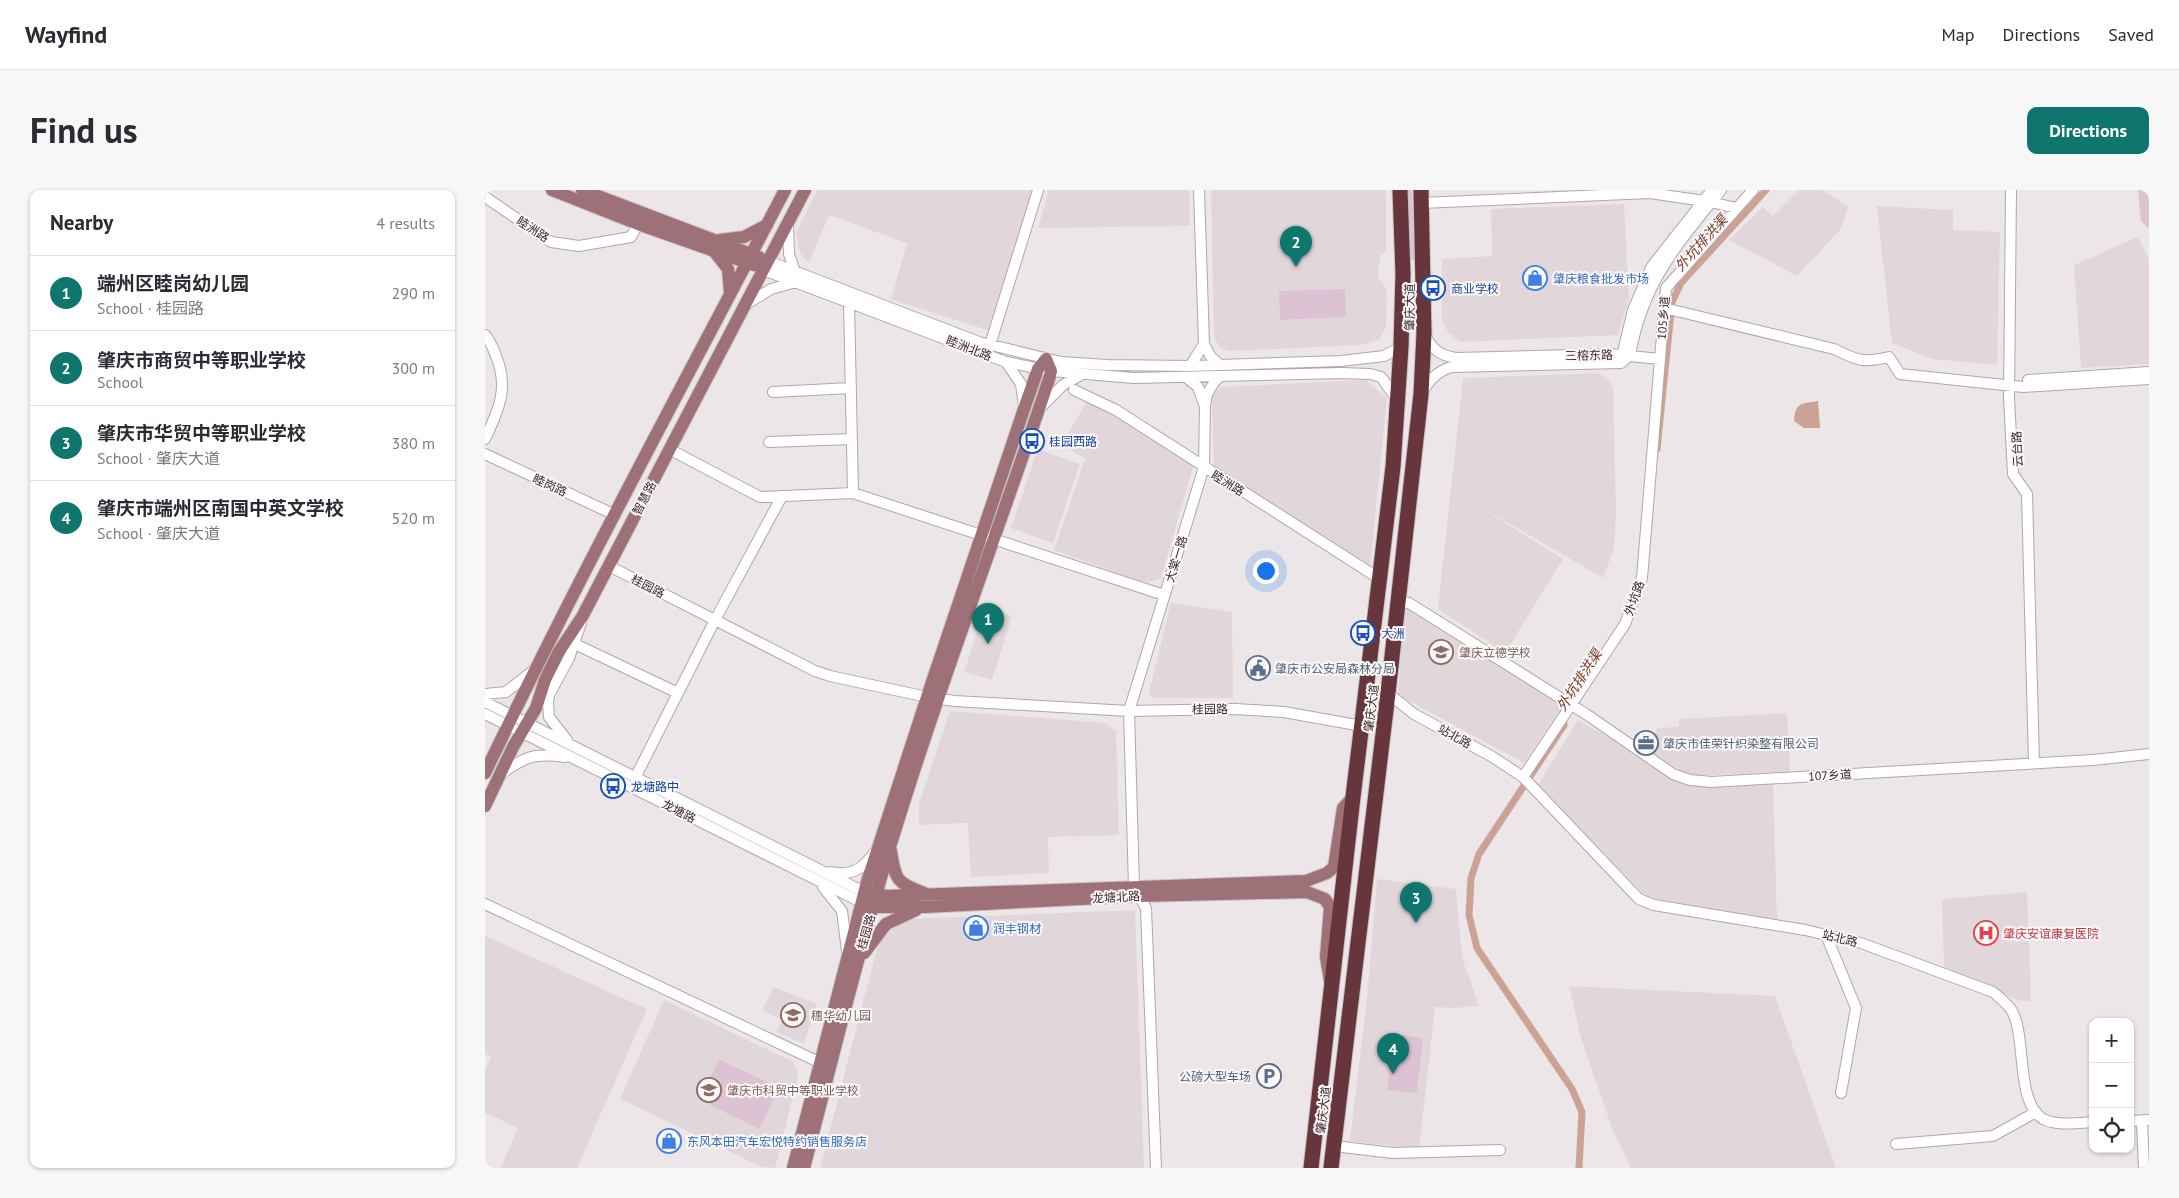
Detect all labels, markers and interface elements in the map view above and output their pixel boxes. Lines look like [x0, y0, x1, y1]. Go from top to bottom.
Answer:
text: Wayfind [25, 19, 107, 50]
text: Map [1942, 23, 1974, 46]
text: Directions [2002, 23, 2080, 46]
text: Saved [2108, 23, 2154, 46]
text: Find us [30, 107, 138, 153]
button: Directions [2027, 107, 2149, 154]
text: Nearby [50, 209, 113, 236]
water label: 外坑排洪渠 [1671, 209, 1732, 275]
text: 4 results [376, 213, 435, 233]
street label: 睦洲路 [514, 213, 552, 245]
pin: 2 [1280, 226, 1312, 267]
shop icon: 肇庆粮食批发市场 [1522, 265, 1548, 291]
text: 端州区睦岗幼儿园 [97, 271, 249, 295]
place label: 肇庆粮食批发市场 [1553, 271, 1649, 286]
bus stop icon: 商业学校 [1420, 275, 1446, 301]
place label: 商业学校 [1451, 281, 1499, 296]
text: 1 [61, 283, 71, 303]
text: 290 m [392, 283, 435, 303]
street label: 肇庆大道 [1402, 283, 1417, 331]
street label: 105乡道 [1654, 296, 1672, 340]
text: School · 桂园路 [97, 298, 204, 318]
street label: 睦洲北路 [944, 332, 994, 364]
street label: 三榕东路 [1565, 347, 1613, 363]
text: 肇庆市商贸中等职业学校 [97, 348, 306, 372]
text: 2 [61, 358, 71, 378]
text: 300 m [392, 358, 435, 378]
text: School [97, 372, 143, 392]
text: 肇庆市华贸中等职业学校 [97, 421, 306, 445]
bus stop icon: 桂园西路 [1019, 428, 1045, 454]
street label: 云台路 [2009, 431, 2025, 467]
text: 3 [61, 433, 71, 453]
text: 380 m [392, 433, 435, 453]
place label: 桂园西路 [1049, 434, 1097, 449]
text: School · 肇庆大道 [97, 448, 220, 468]
street label: 睦洲路 [1209, 467, 1247, 499]
street label: 睦岗路 [531, 471, 569, 499]
street label: 智慧路 [629, 479, 659, 517]
text: 肇庆市端州区南国中英文学校 [97, 496, 344, 520]
text: 4 [61, 508, 71, 528]
text: 520 m [392, 508, 435, 528]
text: School · 肇庆大道 [97, 523, 220, 543]
street label: 大棠一路 [1162, 534, 1190, 584]
your location [1253, 558, 1279, 584]
street label: 桂园路 [629, 571, 667, 601]
street label: 外坑路 [1621, 579, 1647, 617]
pin: 1 [972, 603, 1004, 644]
bus stop icon: 大洲 [1350, 620, 1376, 646]
place label: 大洲 [1381, 626, 1405, 641]
school or university icon: 肇庆立德学校 [1428, 639, 1454, 665]
water label: 外坑排洪渠 [1552, 644, 1607, 714]
place label: 肇庆立德学校 [1459, 645, 1531, 660]
public building icon: 肇庆市公安局森林分局 [1245, 655, 1271, 681]
place label: 肇庆市公安局森林分局 [1275, 661, 1395, 676]
street label: 肇庆大道 [1361, 683, 1381, 733]
street label: 桂园路 [1192, 701, 1228, 717]
street label: 站北路 [1436, 721, 1474, 751]
office icon: 肇庆市佳荣针织染整有限公司 [1633, 730, 1659, 756]
place label: 肇庆市佳荣针织染整有限公司 [1663, 736, 1819, 751]
street label: 107乡道 [1808, 766, 1852, 784]
bus stop icon: 龙塘路中 [600, 773, 626, 799]
place label: 龙塘路中 [631, 779, 679, 794]
street label: 龙塘路 [660, 796, 698, 826]
pin: 3 [1400, 882, 1432, 923]
street label: 龙塘北路 [1092, 888, 1140, 906]
street label: 桂园路 [854, 913, 878, 951]
shop icon: 润丰钢材 [963, 915, 989, 941]
hospital icon: 肇庆安谊康复医院 [1973, 920, 1999, 946]
place label: 润丰钢材 [993, 921, 1041, 936]
street label: 站北路 [1821, 926, 1859, 950]
place label: 肇庆安谊康复医院 [2003, 926, 2099, 941]
school or university icon: 穗华幼儿园 [780, 1002, 806, 1028]
place label: 穗华幼儿园 [811, 1008, 871, 1023]
map controls [2089, 1018, 2134, 1153]
button: + [2089, 1018, 2134, 1063]
pin: 4 [1377, 1033, 1409, 1074]
parking icon: 公磅大型车场 [1256, 1063, 1282, 1089]
button: − [2089, 1063, 2134, 1108]
place label: 公磅大型车场 [1179, 1069, 1251, 1084]
school or university icon: 肇庆市科贸中等职业学校 [696, 1077, 722, 1103]
place label: 肇庆市科贸中等职业学校 [727, 1083, 859, 1098]
street label: 肇庆大道 [1313, 1085, 1333, 1135]
button: locate [2089, 1108, 2134, 1153]
shop icon: 东风本田汽车宏悦特约销售服务店 [656, 1128, 682, 1154]
place label: 东风本田汽车宏悦特约销售服务店 [687, 1134, 867, 1149]

